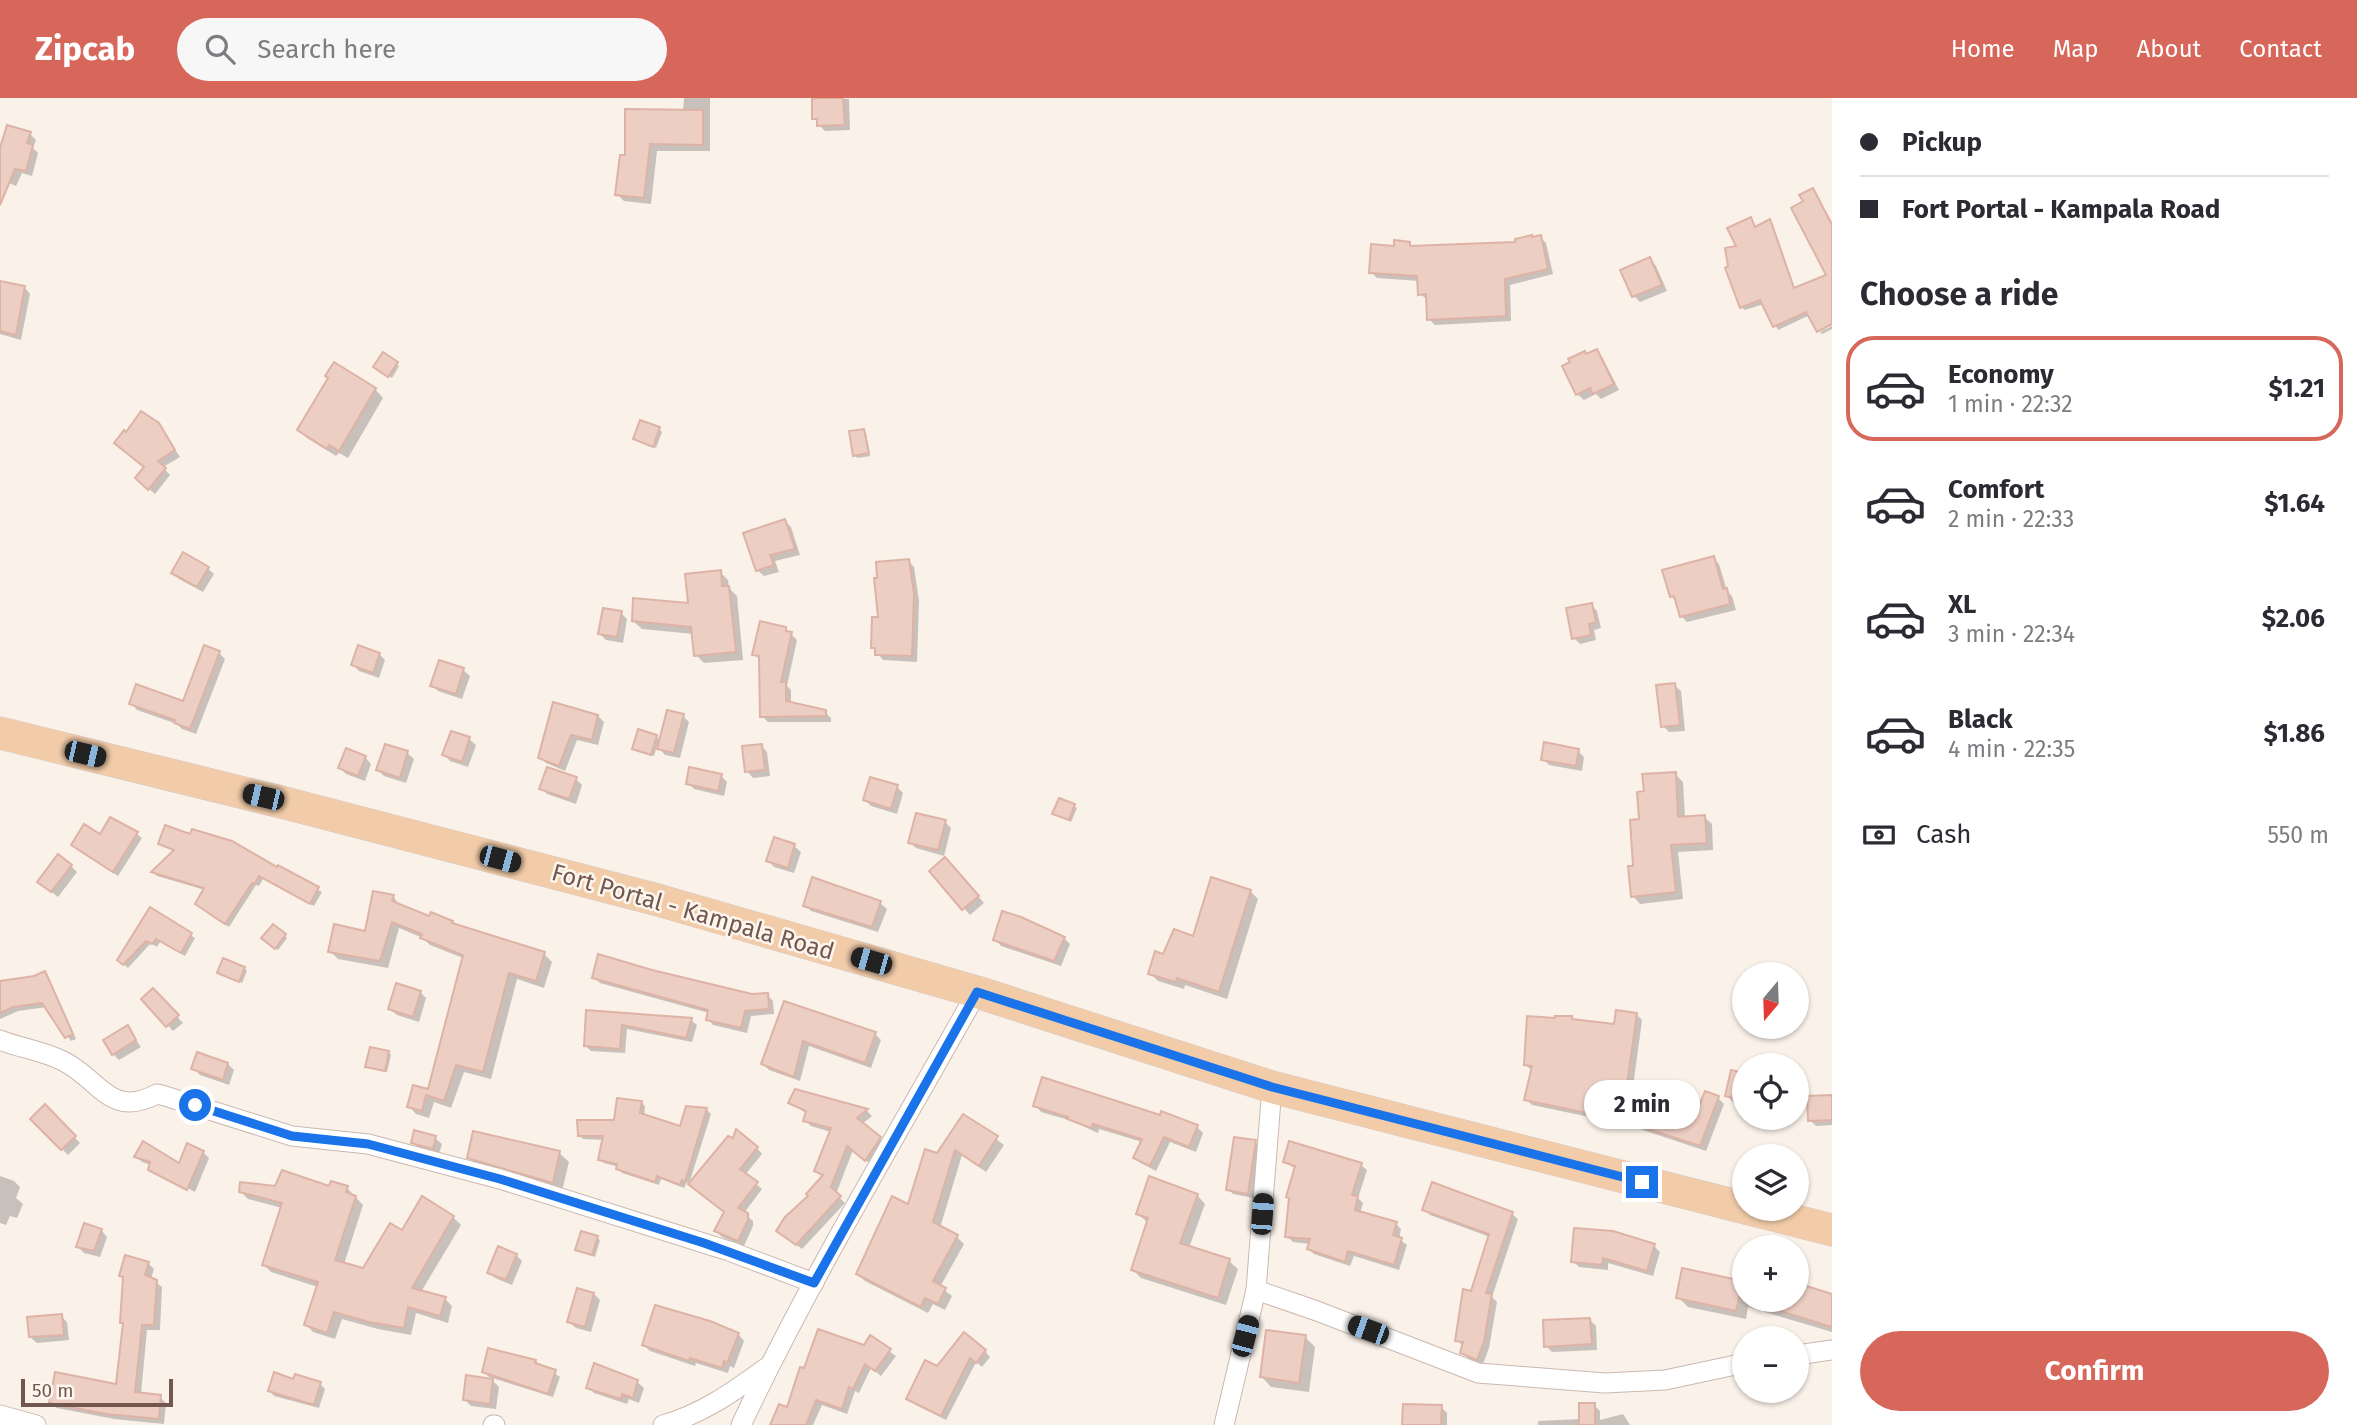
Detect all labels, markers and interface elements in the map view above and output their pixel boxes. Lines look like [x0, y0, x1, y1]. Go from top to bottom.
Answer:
search box [177, 18, 667, 81]
text: Zipcab [35, 29, 135, 69]
icon: search [201, 30, 239, 68]
text: Search here [257, 34, 396, 65]
text: Home [1951, 35, 2015, 63]
text: Map [2053, 35, 2099, 63]
text: About [2137, 35, 2201, 63]
text: Contact [2239, 35, 2322, 63]
text: Pickup [1902, 127, 1982, 158]
text: Fort Portal - Kampala Road [1902, 194, 2220, 225]
text: Choose a ride [1860, 275, 2058, 313]
icon: car [1864, 357, 1927, 420]
text: Economy [1948, 359, 2054, 390]
text: $1.21 [2268, 373, 2325, 404]
text: 1 min · 22:32 [1948, 390, 2073, 418]
icon: car [1864, 472, 1927, 535]
text: Comfort [1948, 474, 2044, 505]
text: $1.64 [2264, 488, 2325, 519]
text: 2 min · 22:33 [1948, 505, 2074, 533]
icon: car [1864, 587, 1927, 650]
text: XL [1948, 589, 1976, 620]
text: $2.06 [2262, 603, 2325, 634]
text: 3 min · 22:34 [1948, 620, 2075, 648]
icon: car [1864, 702, 1927, 765]
text: Black [1948, 704, 2013, 735]
text: $1.86 [2264, 718, 2325, 749]
text: 4 min · 22:35 [1948, 735, 2075, 763]
car [63, 739, 108, 769]
car [241, 782, 286, 812]
icon: cash [1860, 816, 1898, 854]
text: Cash [1916, 819, 1972, 850]
text: 550 m [2267, 821, 2329, 849]
car [477, 843, 524, 875]
street label: Fort Portal - Kampala Road [549, 858, 837, 966]
car [848, 945, 895, 977]
north arrow [1732, 962, 1810, 1040]
map controls [1732, 962, 1809, 1403]
button: locate [1732, 1053, 1809, 1130]
callout: 2 min [1584, 1080, 1700, 1130]
route start [179, 1089, 211, 1121]
text: 2 min [1614, 1090, 1670, 1118]
button: layers [1732, 1144, 1809, 1221]
route end [1626, 1166, 1658, 1198]
car [1251, 1192, 1274, 1236]
button: + [1732, 1235, 1809, 1312]
car [1230, 1313, 1261, 1359]
car [1345, 1313, 1392, 1347]
button: − [1732, 1326, 1809, 1403]
button: Confirm [1860, 1331, 2329, 1411]
scale bar [21, 1376, 173, 1408]
text: 50 m [32, 1379, 73, 1402]

